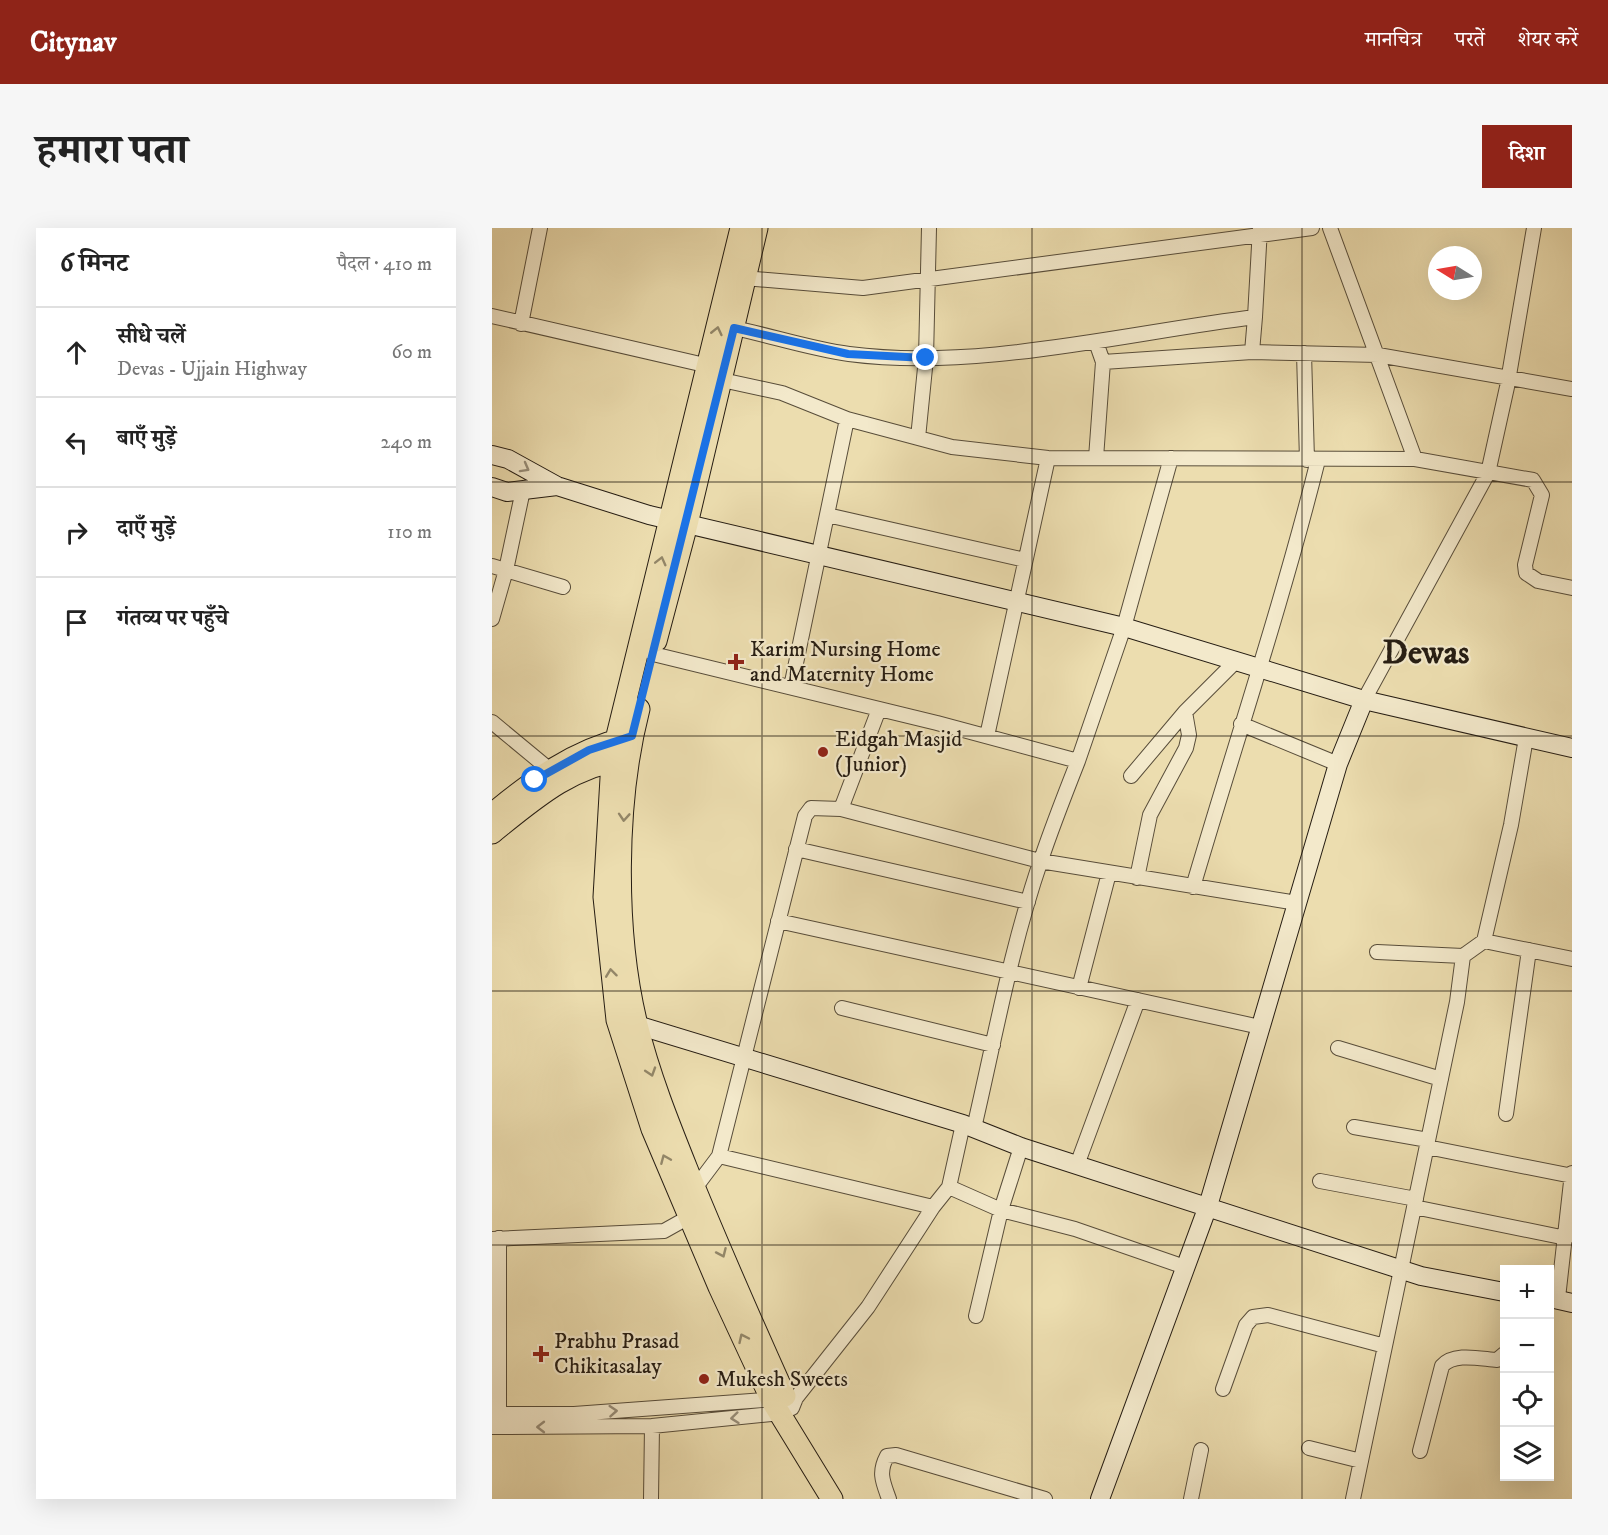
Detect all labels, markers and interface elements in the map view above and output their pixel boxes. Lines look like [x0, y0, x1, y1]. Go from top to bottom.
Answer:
text: Citynav [30, 25, 117, 60]
text: मानचित्र [1365, 27, 1422, 53]
text: परतें [1455, 27, 1485, 53]
text: शेयर करें [1518, 27, 1578, 53]
text: हमारा पता [36, 125, 188, 177]
button: दिशा [1482, 125, 1572, 188]
north arrow [1428, 246, 1482, 300]
text: 6 मिनट [60, 247, 128, 280]
text: पैदल · 410 m [337, 252, 432, 277]
text: सीधे चलें [117, 323, 186, 350]
one-way arrow [710, 326, 723, 336]
icon: ahead [60, 336, 93, 369]
text: 60 m [392, 340, 432, 365]
route end [912, 344, 938, 370]
text: Devas - Ujjain Highway [117, 357, 307, 382]
text: बाएँ मुड़ें [117, 425, 176, 452]
icon: left [60, 426, 93, 459]
text: 240 m [381, 430, 432, 455]
one-way arrow [519, 461, 529, 472]
text: दाएँ मुड़ें [117, 515, 176, 542]
icon: right [60, 516, 93, 549]
text: 110 m [387, 520, 432, 545]
one-way arrow [654, 557, 667, 567]
text: गंतव्य पर पहुँचे [117, 605, 228, 632]
icon: arrive [60, 606, 93, 639]
district label: Dewas [1383, 632, 1469, 674]
place label: Karim Nursing Home and Maternity Home [750, 636, 941, 688]
marker: Karim Nursing Home and Maternity Home [727, 653, 745, 671]
place label: Eidgah Masjid (Junior) [835, 726, 962, 778]
marker: Eidgah Masjid (Junior) [816, 745, 830, 759]
route start [521, 766, 547, 792]
one-way arrow [618, 813, 631, 822]
one-way arrow [605, 968, 617, 977]
one-way arrow [644, 1066, 656, 1077]
one-way arrow [660, 1155, 672, 1166]
one-way arrow [715, 1247, 727, 1258]
map controls [1500, 1265, 1554, 1481]
button: + [1500, 1265, 1554, 1319]
button: − [1500, 1319, 1554, 1373]
place label: Prabhu Prasad Chikitasalay [554, 1328, 679, 1380]
one-way arrow [738, 1334, 750, 1345]
marker: Prabhu Prasad Chikitasalay [532, 1345, 550, 1363]
place label: Mukesh Sweets [716, 1366, 848, 1393]
marker: Mukesh Sweets [697, 1372, 711, 1386]
button: locate [1500, 1373, 1554, 1427]
one-way arrow [609, 1405, 618, 1418]
one-way arrow [731, 1411, 740, 1424]
one-way arrow [536, 1421, 545, 1433]
button: layers [1500, 1427, 1554, 1481]

